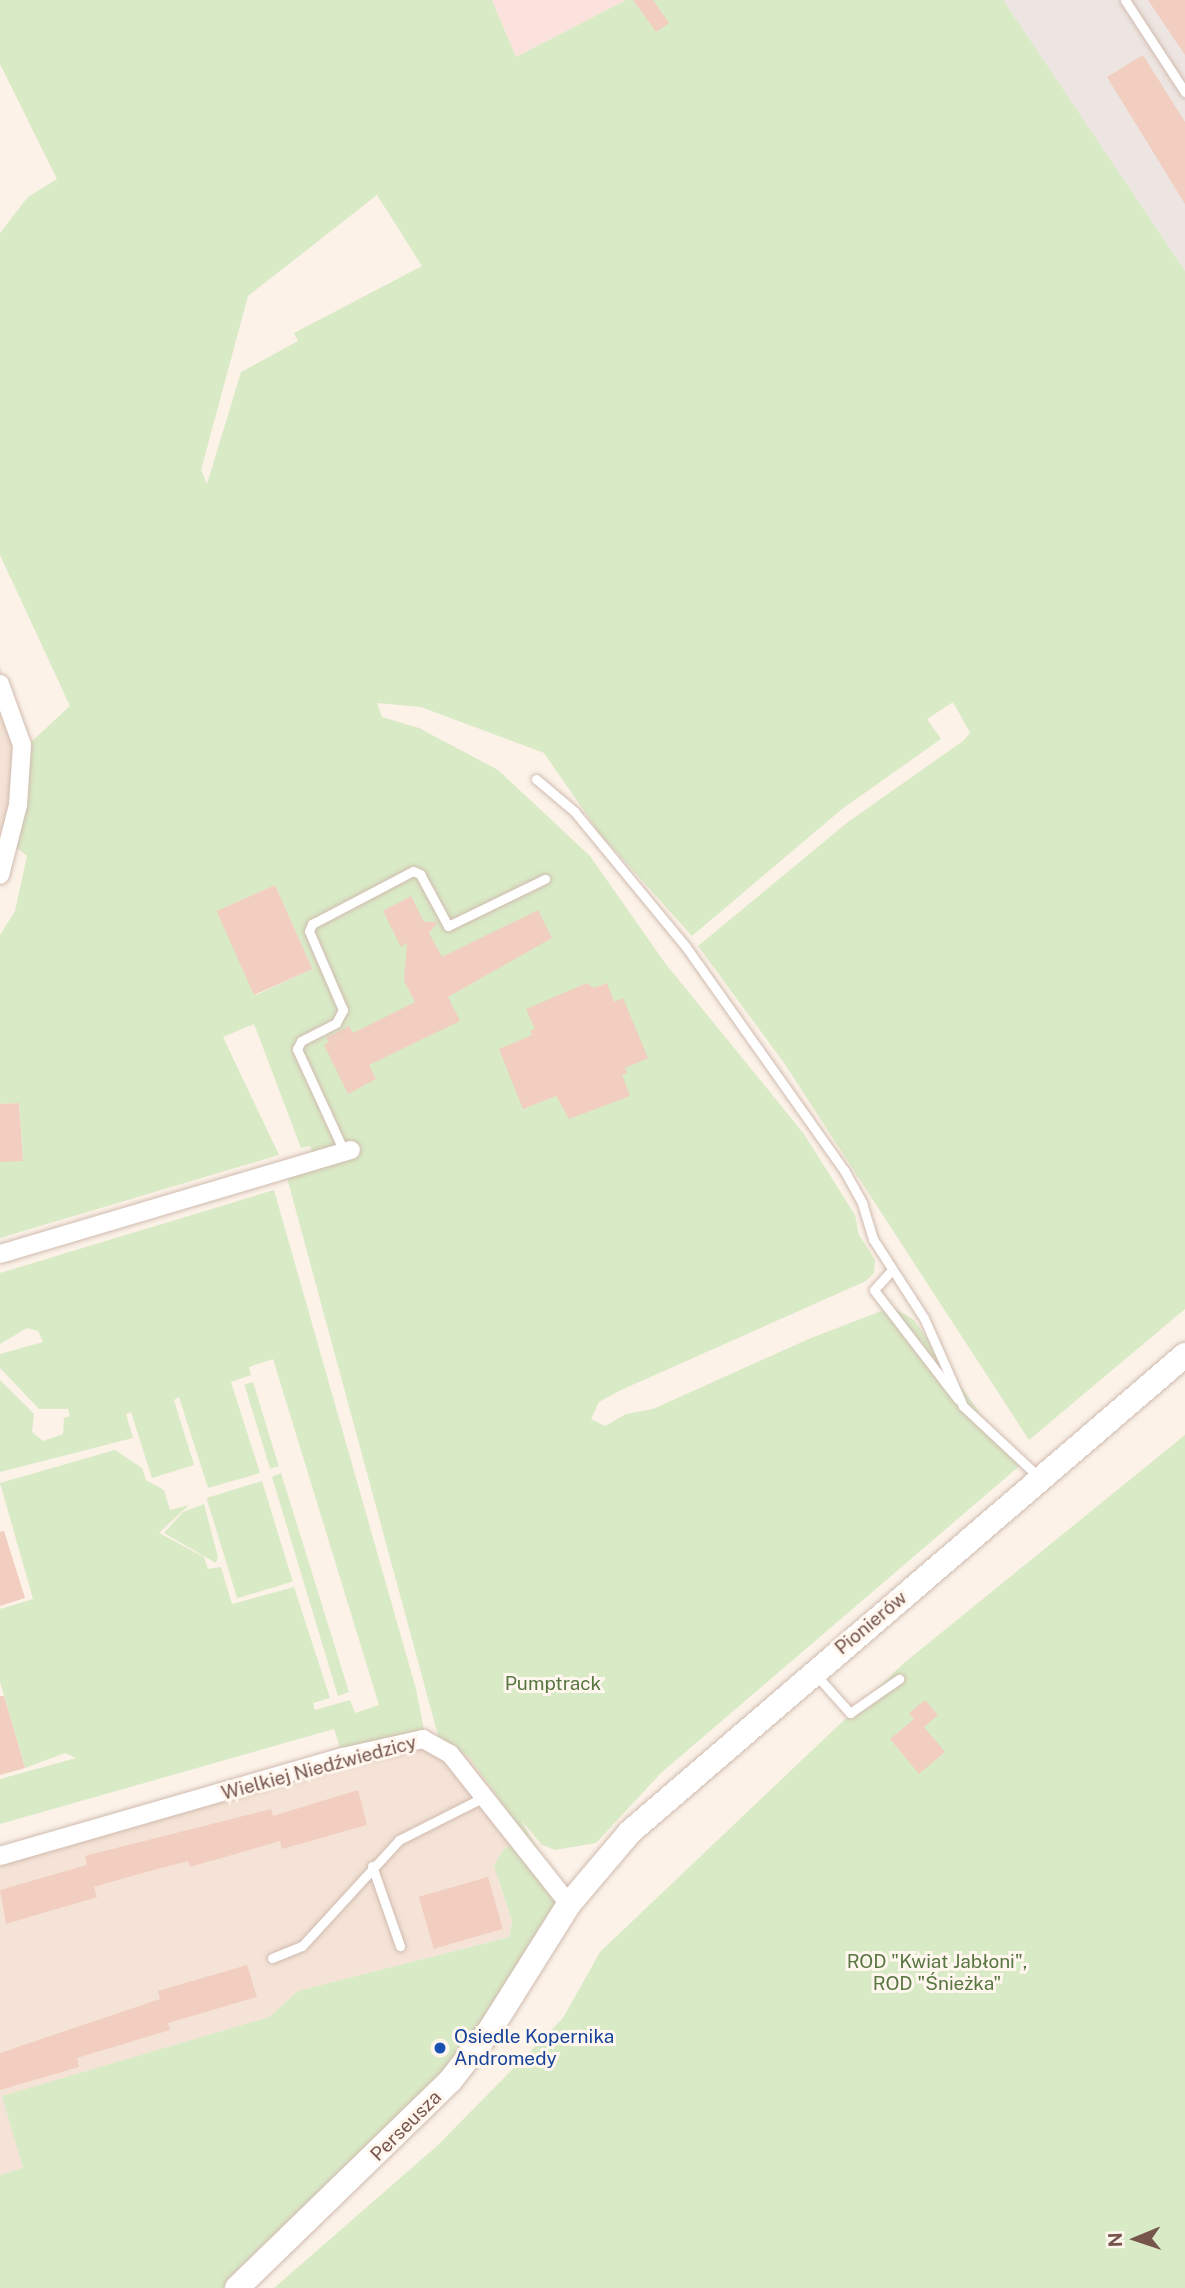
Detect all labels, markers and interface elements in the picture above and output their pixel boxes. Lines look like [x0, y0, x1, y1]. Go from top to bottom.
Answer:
street label: Pionierów [830, 1586, 912, 1660]
park label: Pumptrack [505, 1673, 601, 1695]
street label: Wielkiej Niedźwiedzicy [219, 1731, 419, 1805]
park label: ROD "Kwiat Jabłoni", ROD "Śnieżka" [847, 1951, 1027, 1995]
place label: Osiedle Kopernika Andromedy [454, 2026, 614, 2070]
marker: Osiedle Kopernika Andromedy [432, 2040, 448, 2056]
street label: Perseusza [366, 2086, 446, 2166]
north arrow [1101, 2204, 1171, 2274]
text: N [1104, 2232, 1126, 2248]

